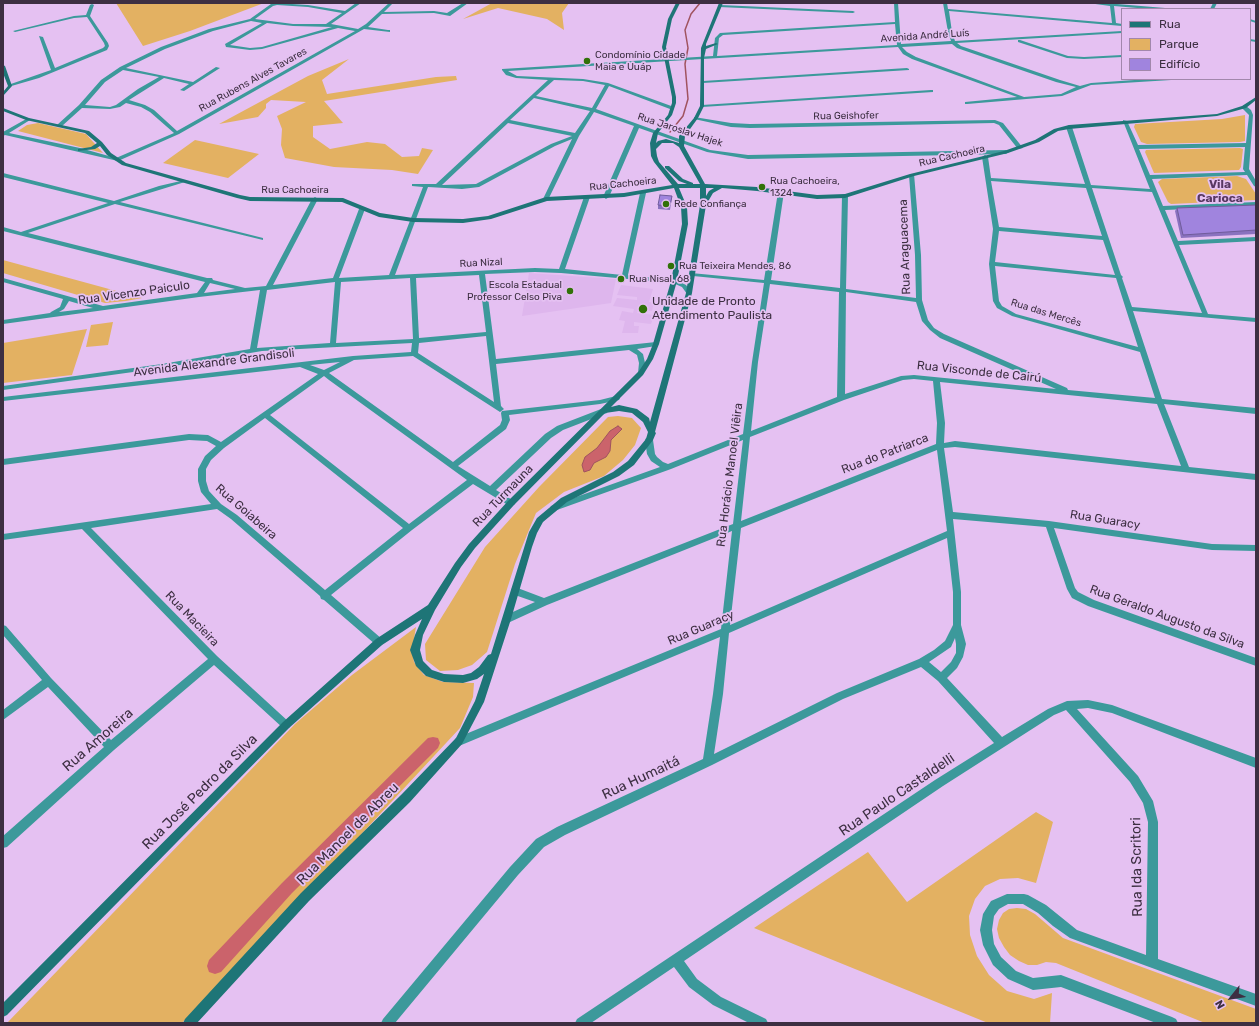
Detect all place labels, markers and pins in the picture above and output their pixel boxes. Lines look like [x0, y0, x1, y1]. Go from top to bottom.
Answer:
place label: Condomínio Cidade Maia e Uuáp [595, 49, 685, 72]
marker: Condomínio Cidade Maia e Uuáp [582, 56, 592, 66]
place label: Rua Cachoeira, 1324 [770, 175, 840, 198]
marker: Rua Cachoeira, 1324 [757, 182, 767, 192]
place label: Rede Confiança [674, 198, 747, 210]
marker: Rede Confiança [661, 199, 671, 209]
place label: Rua Teixeira Mendes, 86 [679, 260, 791, 272]
marker: Rua Teixeira Mendes, 86 [666, 261, 676, 271]
place label: Rua Nisal, 68 [629, 273, 689, 285]
marker: Rua Nisal, 68 [616, 274, 626, 284]
place label: Escola Estadual Professor Celso Piva [467, 279, 562, 302]
marker: Escola Estadual Professor Celso Piva [565, 286, 575, 296]
place label: Unidade de Pronto Atendimento Paulista [652, 295, 772, 323]
marker: Unidade de Pronto Atendimento Paulista [637, 303, 649, 315]

